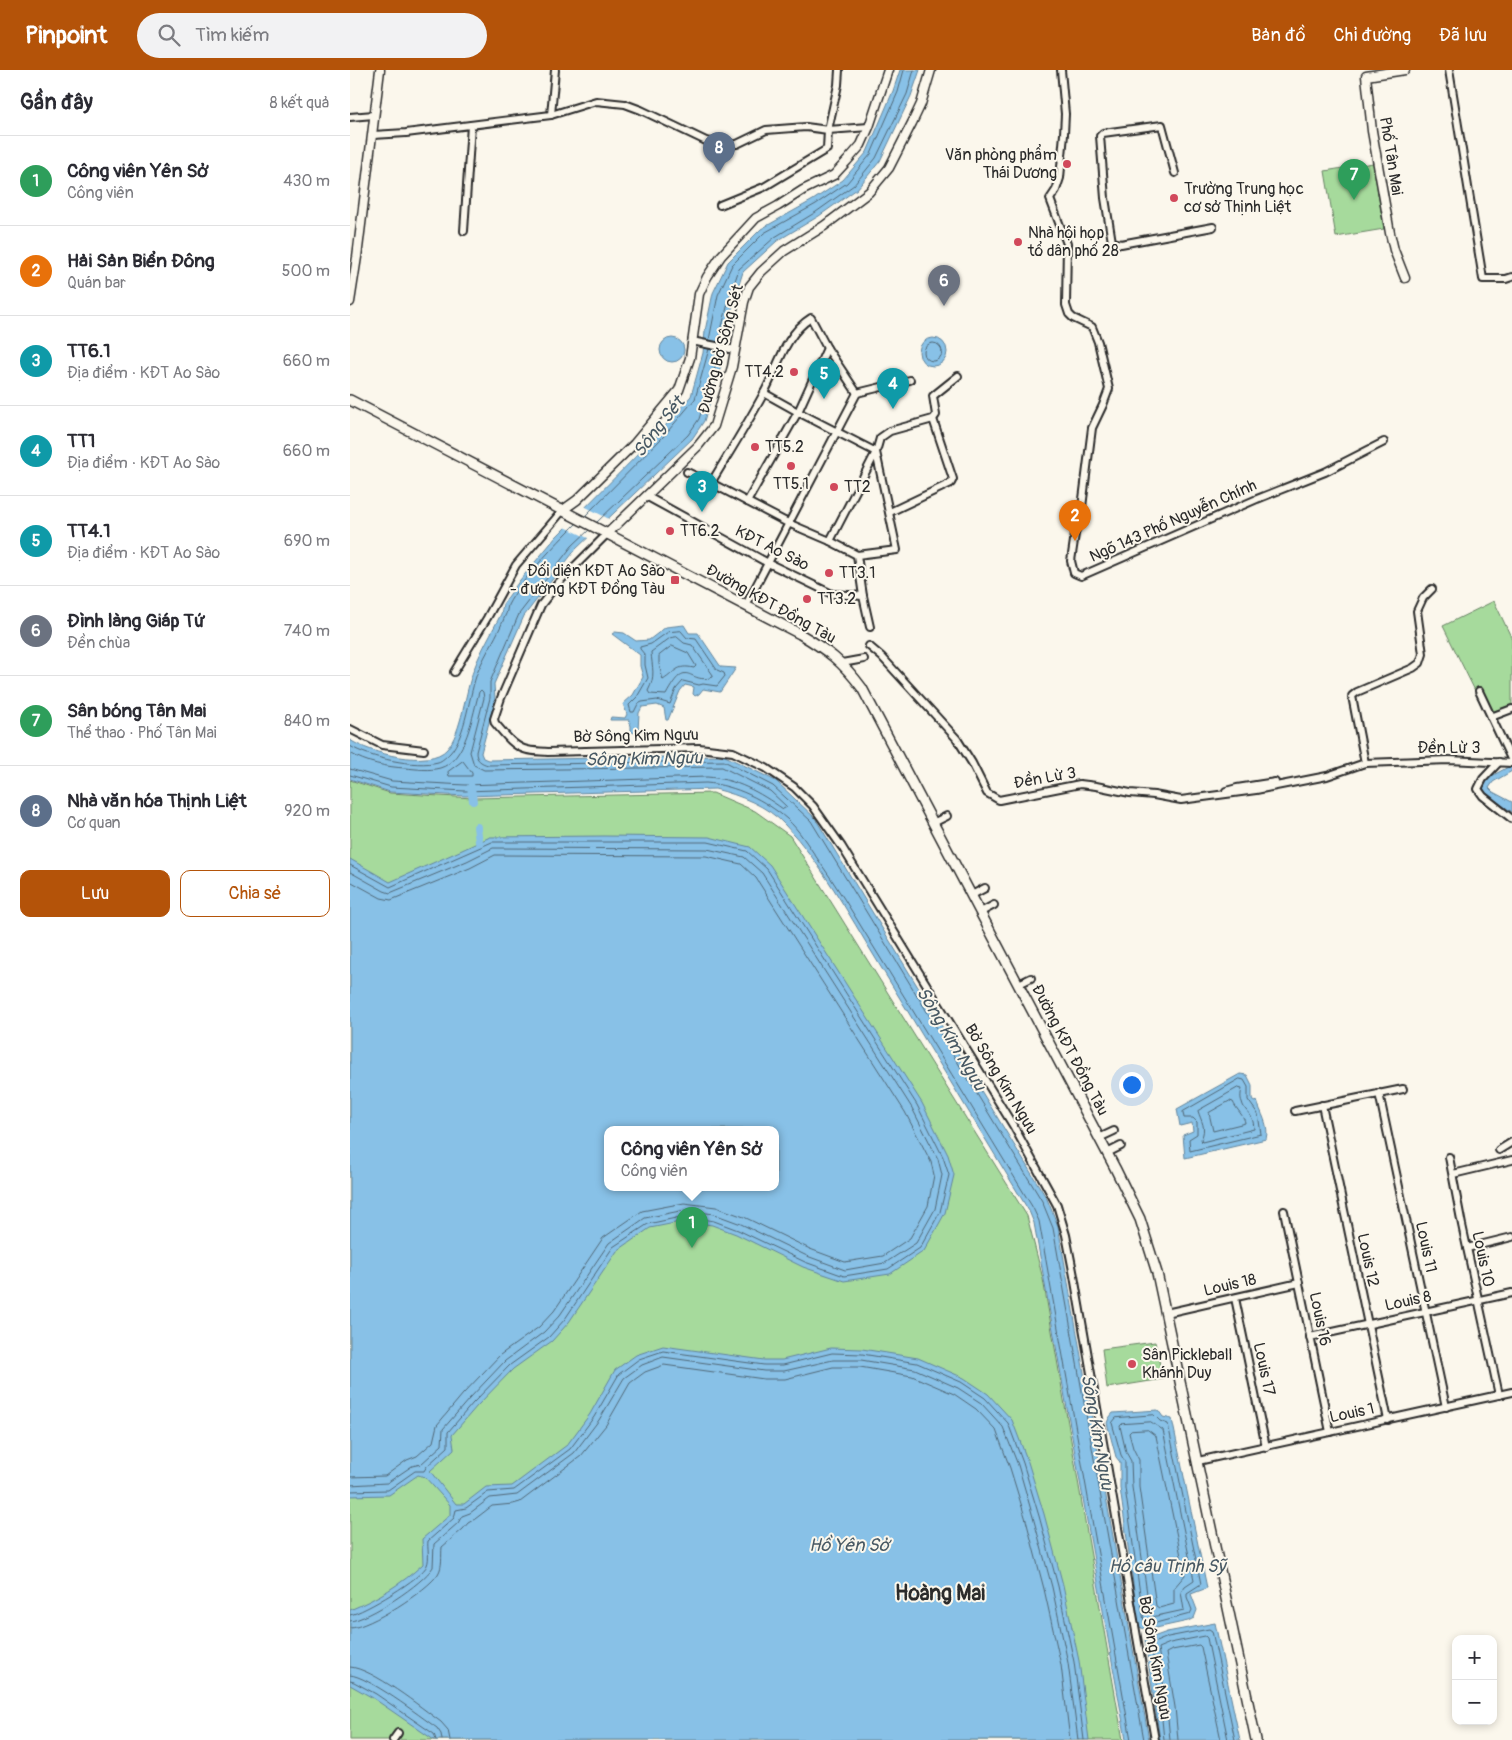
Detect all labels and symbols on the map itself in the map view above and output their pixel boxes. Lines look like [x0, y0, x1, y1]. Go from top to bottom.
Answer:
street label: Phố Tân Mai [1375, 115, 1407, 197]
pin: 8 [703, 132, 735, 173]
place label: Văn phòng phẩm Thái Dương [945, 144, 1057, 183]
marker: Văn phòng phẩm Thái Dương [1061, 158, 1073, 170]
pin: 7 [1338, 159, 1370, 200]
place label: Trường Trung học cơ sở Thịnh Liệt [1184, 179, 1304, 217]
marker: Trường Trung học cơ sở Thịnh Liệt [1168, 192, 1180, 204]
place label: Nhà hội họp tổ dân phố 28 [1027, 223, 1119, 261]
marker: Nhà hội họp tổ dân phố 28 [1012, 236, 1024, 248]
pin: 6 [928, 265, 960, 306]
street label: Đường Bờ Sông Sét [694, 282, 748, 416]
pin: 5 [808, 358, 840, 399]
place label: TT4.2 [745, 362, 784, 382]
marker: TT4.2 [788, 366, 800, 378]
pin: 4 [877, 368, 909, 409]
water label: Sông Sét [628, 391, 691, 462]
place label: TT5.2 [765, 437, 804, 457]
marker: TT5.2 [749, 441, 761, 453]
marker: TT5.1 [785, 460, 797, 472]
pin: 3 [686, 471, 718, 512]
place label: TT5.1 [773, 474, 809, 494]
street label: Ngõ 143 Phố Nguyễn Chính [1086, 475, 1260, 567]
place label: TT2 [844, 477, 871, 497]
marker: TT2 [828, 481, 840, 493]
pin: 2 [1059, 500, 1091, 541]
place label: TT6.2 [680, 521, 720, 541]
street label: KĐT Ao Sào [732, 521, 813, 575]
marker: TT6.2 [664, 525, 676, 537]
street label: Đường KĐT Đồng Tàu [702, 560, 840, 648]
place label: Đối diện KĐT Ao Sào - đường KĐT Đồng Tàu [510, 561, 665, 599]
place label: TT3.1 [839, 563, 875, 583]
marker: TT3.1 [823, 567, 835, 579]
marker: Đối diện KĐT Ao Sào - đường KĐT Đồng Tàu [669, 574, 681, 586]
place label: TT3.2 [817, 589, 856, 609]
marker: TT3.2 [801, 593, 813, 605]
street label: Bờ Sông Kim Ngưu [573, 725, 699, 747]
street label: Đền Lừ 3 [1417, 738, 1481, 758]
water label: Sông Kim Ngưu [586, 746, 703, 772]
street label: Đền Lừ 3 [1012, 763, 1078, 793]
street label: Đường KĐT Đồng Tàu [1027, 981, 1113, 1119]
water label: Sông Kim Ngưu [911, 983, 991, 1096]
street label: Bờ Sông Kim Ngưu [960, 1020, 1042, 1138]
your location [1119, 1072, 1145, 1098]
pin: 1 [676, 1207, 708, 1248]
street label: Louis 11 [1411, 1220, 1441, 1274]
street label: Louis 10 [1467, 1229, 1499, 1289]
street label: Louis 12 [1353, 1231, 1383, 1289]
street label: Louis 18 [1202, 1269, 1258, 1301]
street label: Louis 8 [1383, 1286, 1433, 1316]
street label: Louis 16 [1305, 1290, 1335, 1348]
street label: Louis 17 [1249, 1341, 1279, 1398]
place label: Sân Pickleball Khánh Duy [1142, 1345, 1232, 1383]
marker: Sân Pickleball Khánh Duy [1126, 1358, 1138, 1370]
water label: Sông Kim Ngưu [1076, 1373, 1119, 1492]
street label: Louis 1 [1328, 1398, 1376, 1428]
water label: Hồ Yên Sở [809, 1534, 893, 1557]
water label: Hồ câu Trịnh Sỹ [1109, 1555, 1229, 1578]
district label: Hoàng Mai [895, 1580, 985, 1607]
street label: Bờ Sông Kim Ngưu [1134, 1595, 1176, 1721]

